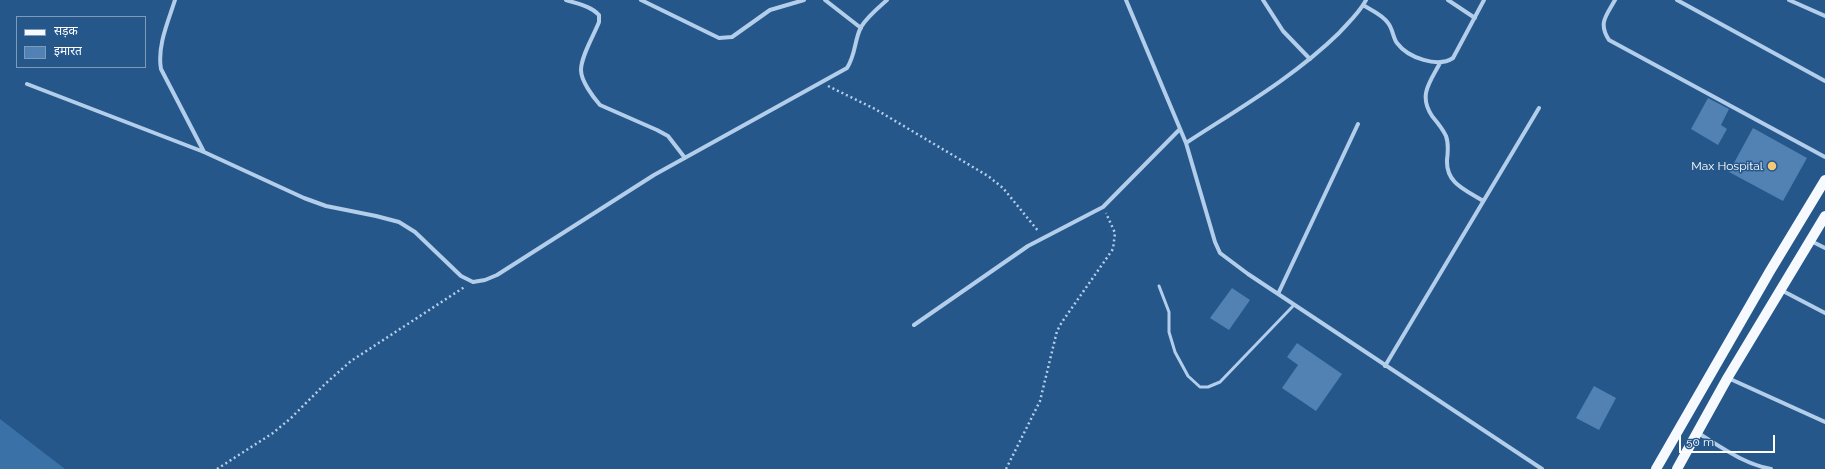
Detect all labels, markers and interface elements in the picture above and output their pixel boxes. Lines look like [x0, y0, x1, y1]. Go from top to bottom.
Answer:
legend [16, 16, 146, 68]
text: सड़क [54, 24, 78, 38]
text: इमारत [54, 44, 82, 58]
place label: Max Hospital [1691, 159, 1763, 173]
marker: Max Hospital [1766, 160, 1778, 172]
scale bar [1681, 427, 1777, 453]
text: 50 m [1686, 435, 1714, 449]

